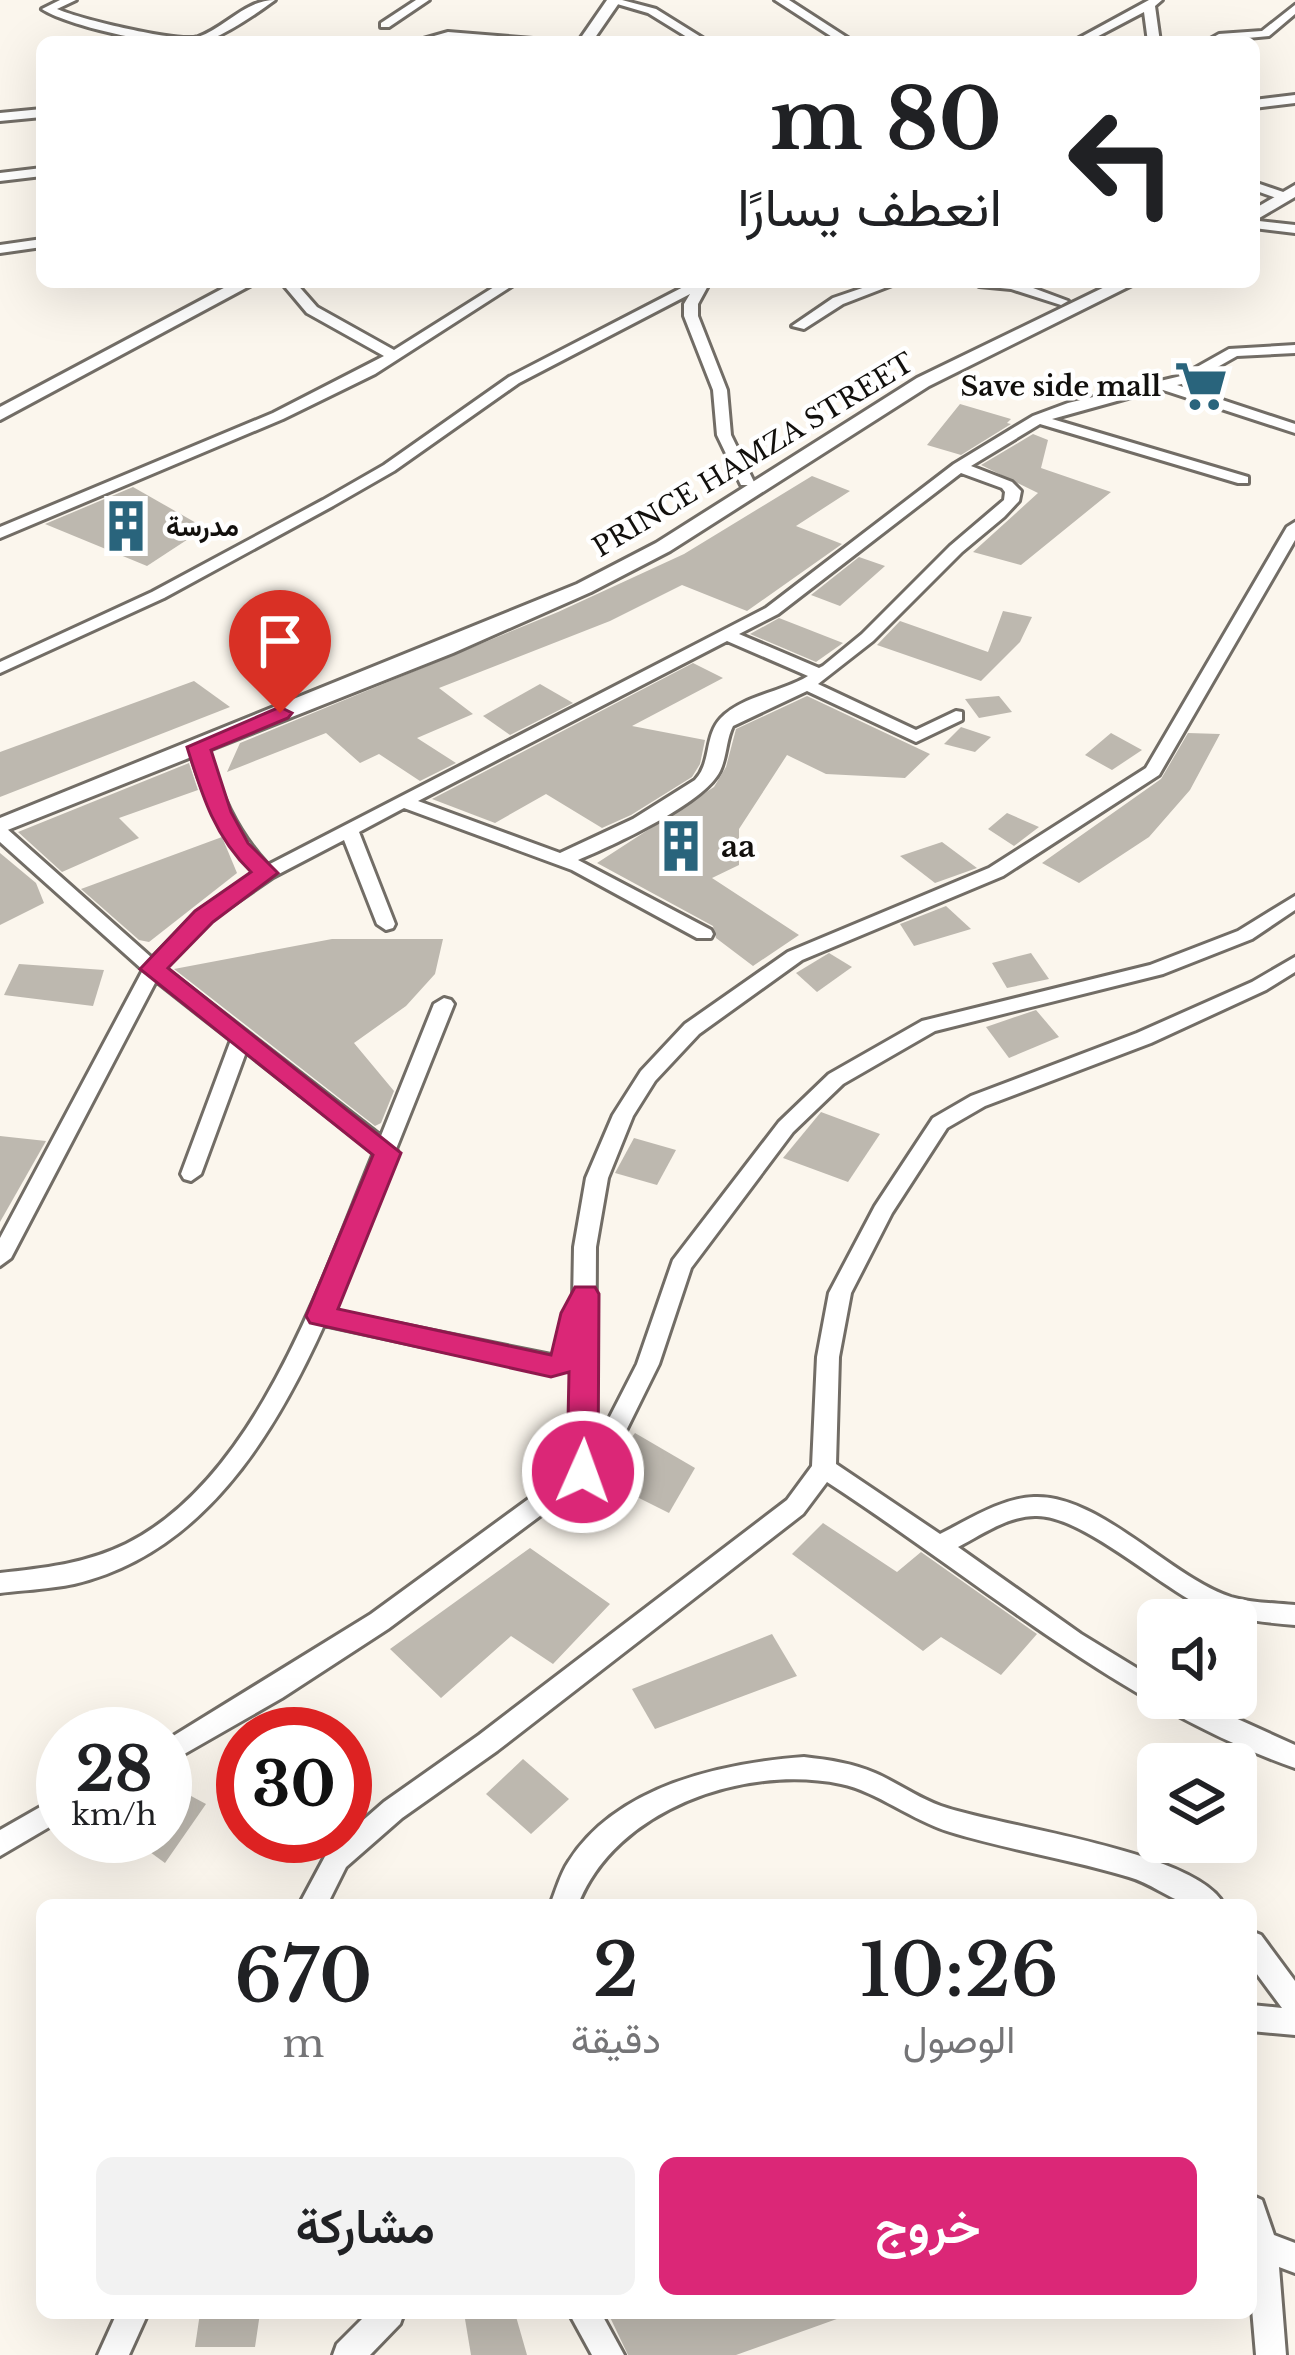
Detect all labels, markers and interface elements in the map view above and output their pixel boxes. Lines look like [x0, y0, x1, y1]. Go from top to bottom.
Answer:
text: 80 m [770, 68, 1002, 172]
icon: left [1044, 84, 1200, 240]
text: انعطف يسارًا [737, 174, 1002, 241]
street label: PRINCE HAMZA STREET [586, 346, 920, 564]
supermarket icon: Save side mall [1172, 357, 1230, 415]
place label: Save side mall [960, 370, 1161, 403]
building icon: مدرسة [97, 497, 155, 555]
place label: مدرسة [166, 510, 239, 544]
pin [229, 590, 331, 713]
icon: arrive [247, 608, 313, 674]
building icon: aa [652, 817, 710, 875]
place label: aa [721, 828, 755, 865]
position arrow [520, 1409, 646, 1535]
map controls [1137, 1599, 1257, 1863]
button: sound [1137, 1599, 1257, 1719]
speed limit sign: 30 [216, 1707, 372, 1863]
text: 28 [75, 1733, 153, 1807]
button: layers [1137, 1743, 1257, 1863]
text: km/h [71, 1796, 157, 1833]
text: 2 [593, 1926, 639, 2015]
text: 10:26 [859, 1926, 1059, 2015]
text: 670 [234, 1932, 372, 2021]
text: دقيقة [571, 2015, 661, 2064]
text: الوصول [903, 2015, 1015, 2064]
text: m [282, 2019, 324, 2068]
button: مشاركة [96, 2157, 635, 2295]
button: خروج [659, 2157, 1197, 2295]

